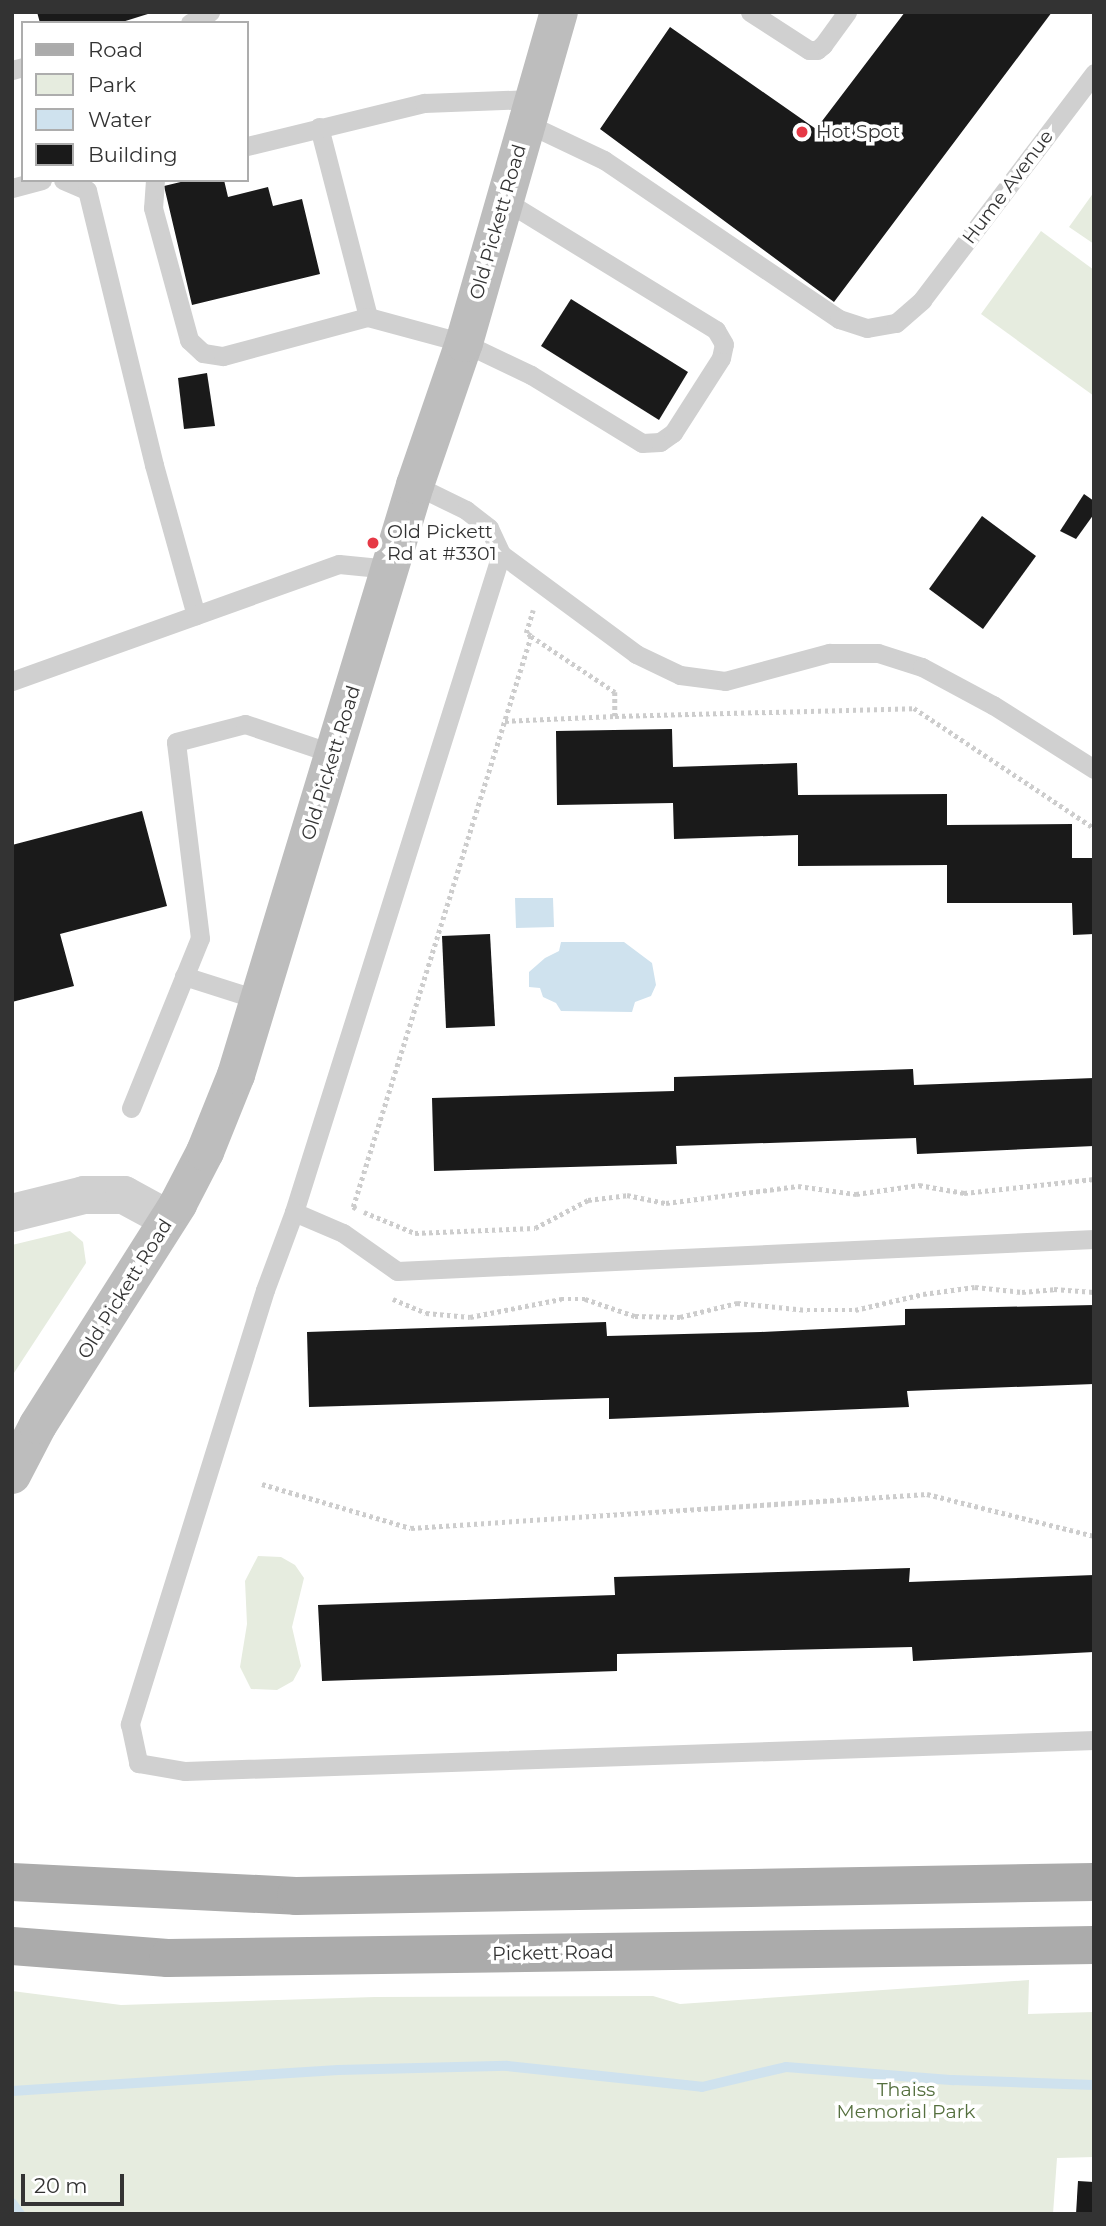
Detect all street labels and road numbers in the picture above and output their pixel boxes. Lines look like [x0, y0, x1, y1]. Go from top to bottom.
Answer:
street label: Hume Avenue [958, 126, 1058, 248]
street label: Old Pickett Road [465, 142, 531, 302]
street label: Old Pickett Road [297, 683, 365, 843]
street label: Old Pickett Road [73, 1215, 177, 1363]
street label: Pickett Road [492, 1941, 614, 1965]

